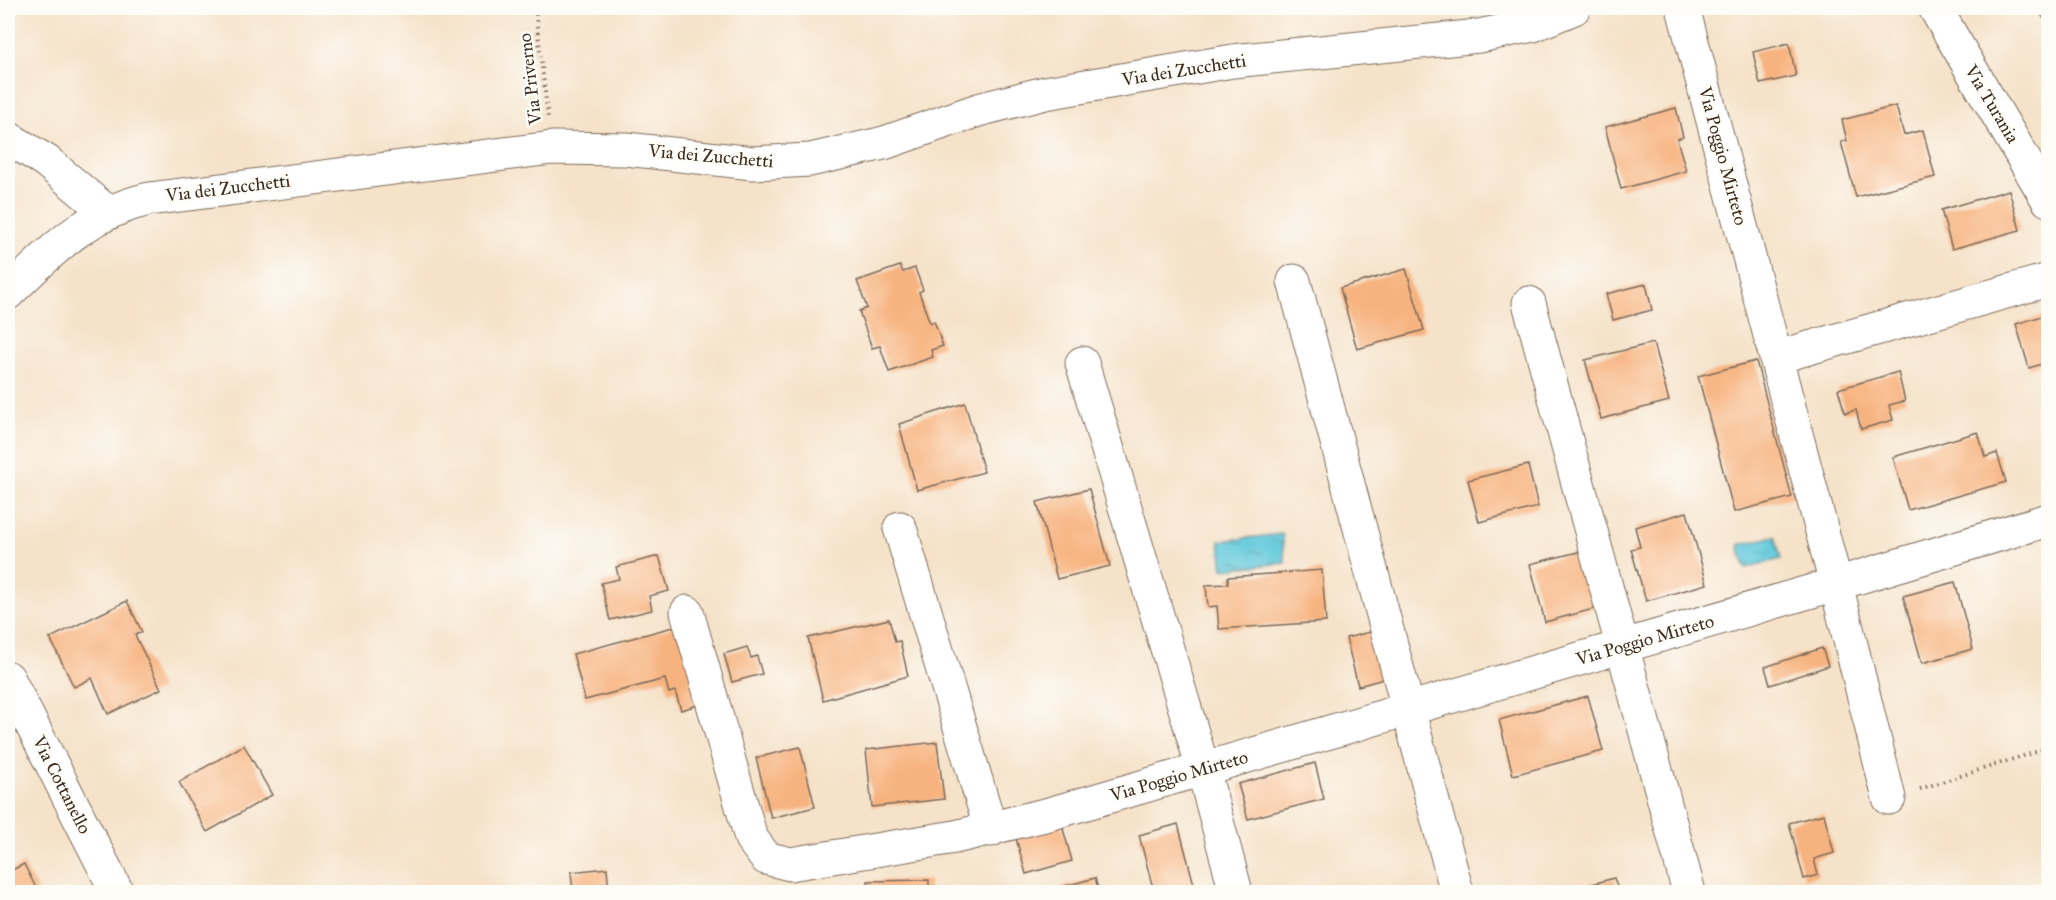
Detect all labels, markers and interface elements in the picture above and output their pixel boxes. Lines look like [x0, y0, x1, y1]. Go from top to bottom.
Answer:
street label: Via Priverno [513, 32, 547, 127]
street label: Via dei Zucchetti [1119, 49, 1248, 91]
street label: Via Turania [1960, 60, 2024, 147]
street label: Via Poggio Mirteto [1693, 83, 1752, 228]
street label: Via dei Zucchetti [647, 139, 774, 172]
street label: Via dei Zucchetti [163, 169, 292, 207]
street label: Via Poggio Mirteto [1573, 610, 1717, 671]
street label: Via Cottanello [27, 732, 96, 838]
street label: Via Poggio Mirteto [1107, 746, 1251, 807]

